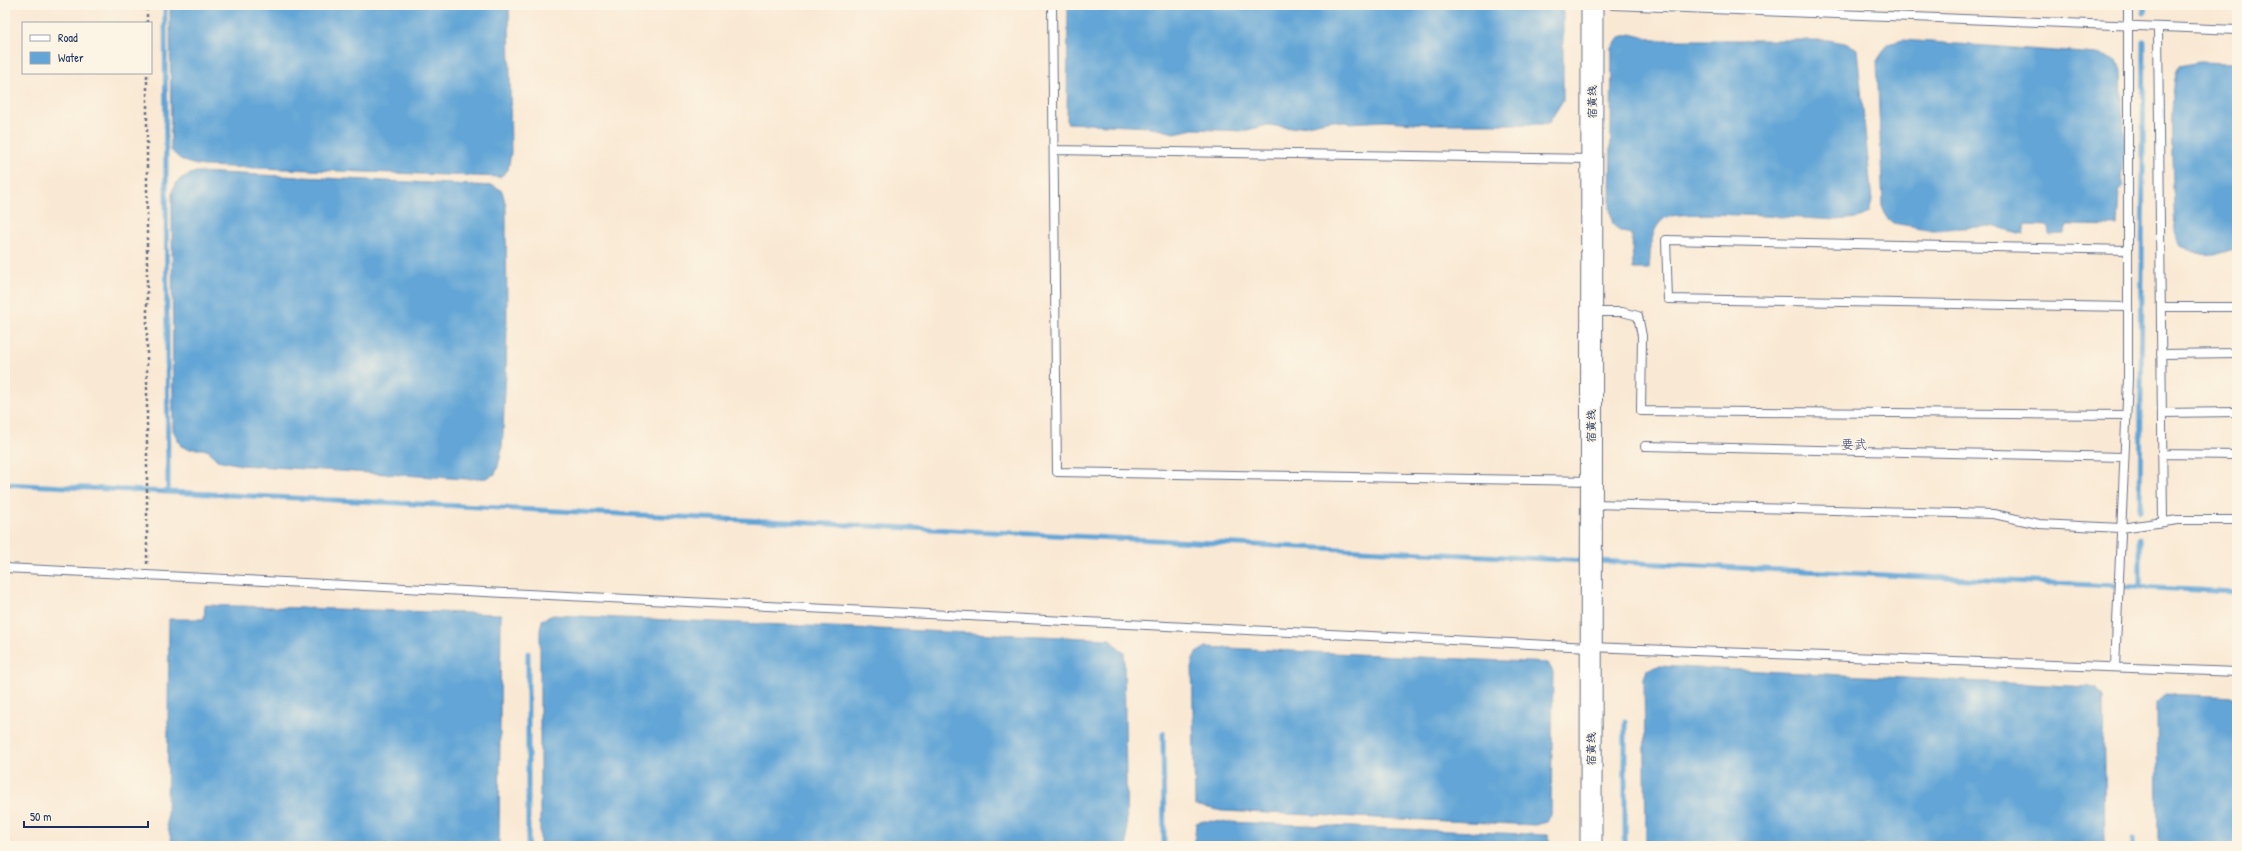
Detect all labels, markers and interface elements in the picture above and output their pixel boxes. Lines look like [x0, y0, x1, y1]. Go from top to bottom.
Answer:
legend [22, 22, 152, 74]
text: Road [58, 29, 78, 46]
text: Water [58, 49, 84, 66]
street label: 宿黄线 [1585, 86, 1599, 119]
street label: 宿黄线 [1584, 410, 1598, 443]
district label: 要武 [1841, 435, 1867, 453]
street label: 宿黄线 [1584, 733, 1598, 766]
scale bar [24, 803, 148, 829]
text: 50 m [30, 808, 51, 825]

